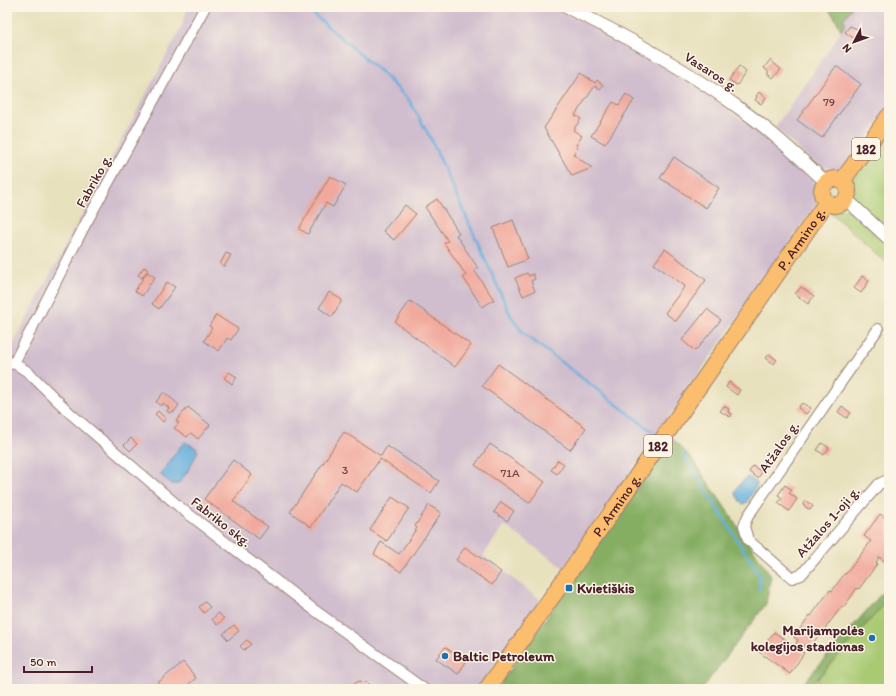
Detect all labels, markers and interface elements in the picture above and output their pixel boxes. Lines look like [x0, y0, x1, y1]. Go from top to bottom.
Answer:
north arrow [834, 22, 874, 62]
text: N [839, 41, 854, 55]
street label: Vasaros g. [681, 48, 741, 96]
house number: 79 [823, 95, 835, 109]
road number: 182 [852, 138, 880, 160]
street label: Fabriko g. [72, 151, 116, 211]
street label: P. Armino g. [773, 204, 829, 274]
street label: Atžalos g. [755, 418, 803, 476]
road number: 182 [644, 435, 672, 457]
house number: 3 [342, 463, 349, 477]
house number: 71A [500, 466, 520, 480]
street label: P. Armino g. [589, 470, 644, 540]
street label: Atžalos 1-oji g. [793, 483, 863, 561]
street label: Fabriko skg. [188, 493, 254, 551]
place label: Kvietiškis [577, 580, 635, 597]
marker: Kvietiškis [564, 583, 574, 593]
place label: Marijampolės kolegijos stadionas [751, 622, 864, 655]
marker: Marijampolės kolegijos stadionas [867, 633, 877, 643]
scale bar [24, 648, 92, 674]
place label: Baltic Petroleum [453, 648, 555, 665]
marker: Baltic Petroleum [440, 651, 450, 661]
text: 50 m [30, 655, 56, 669]

